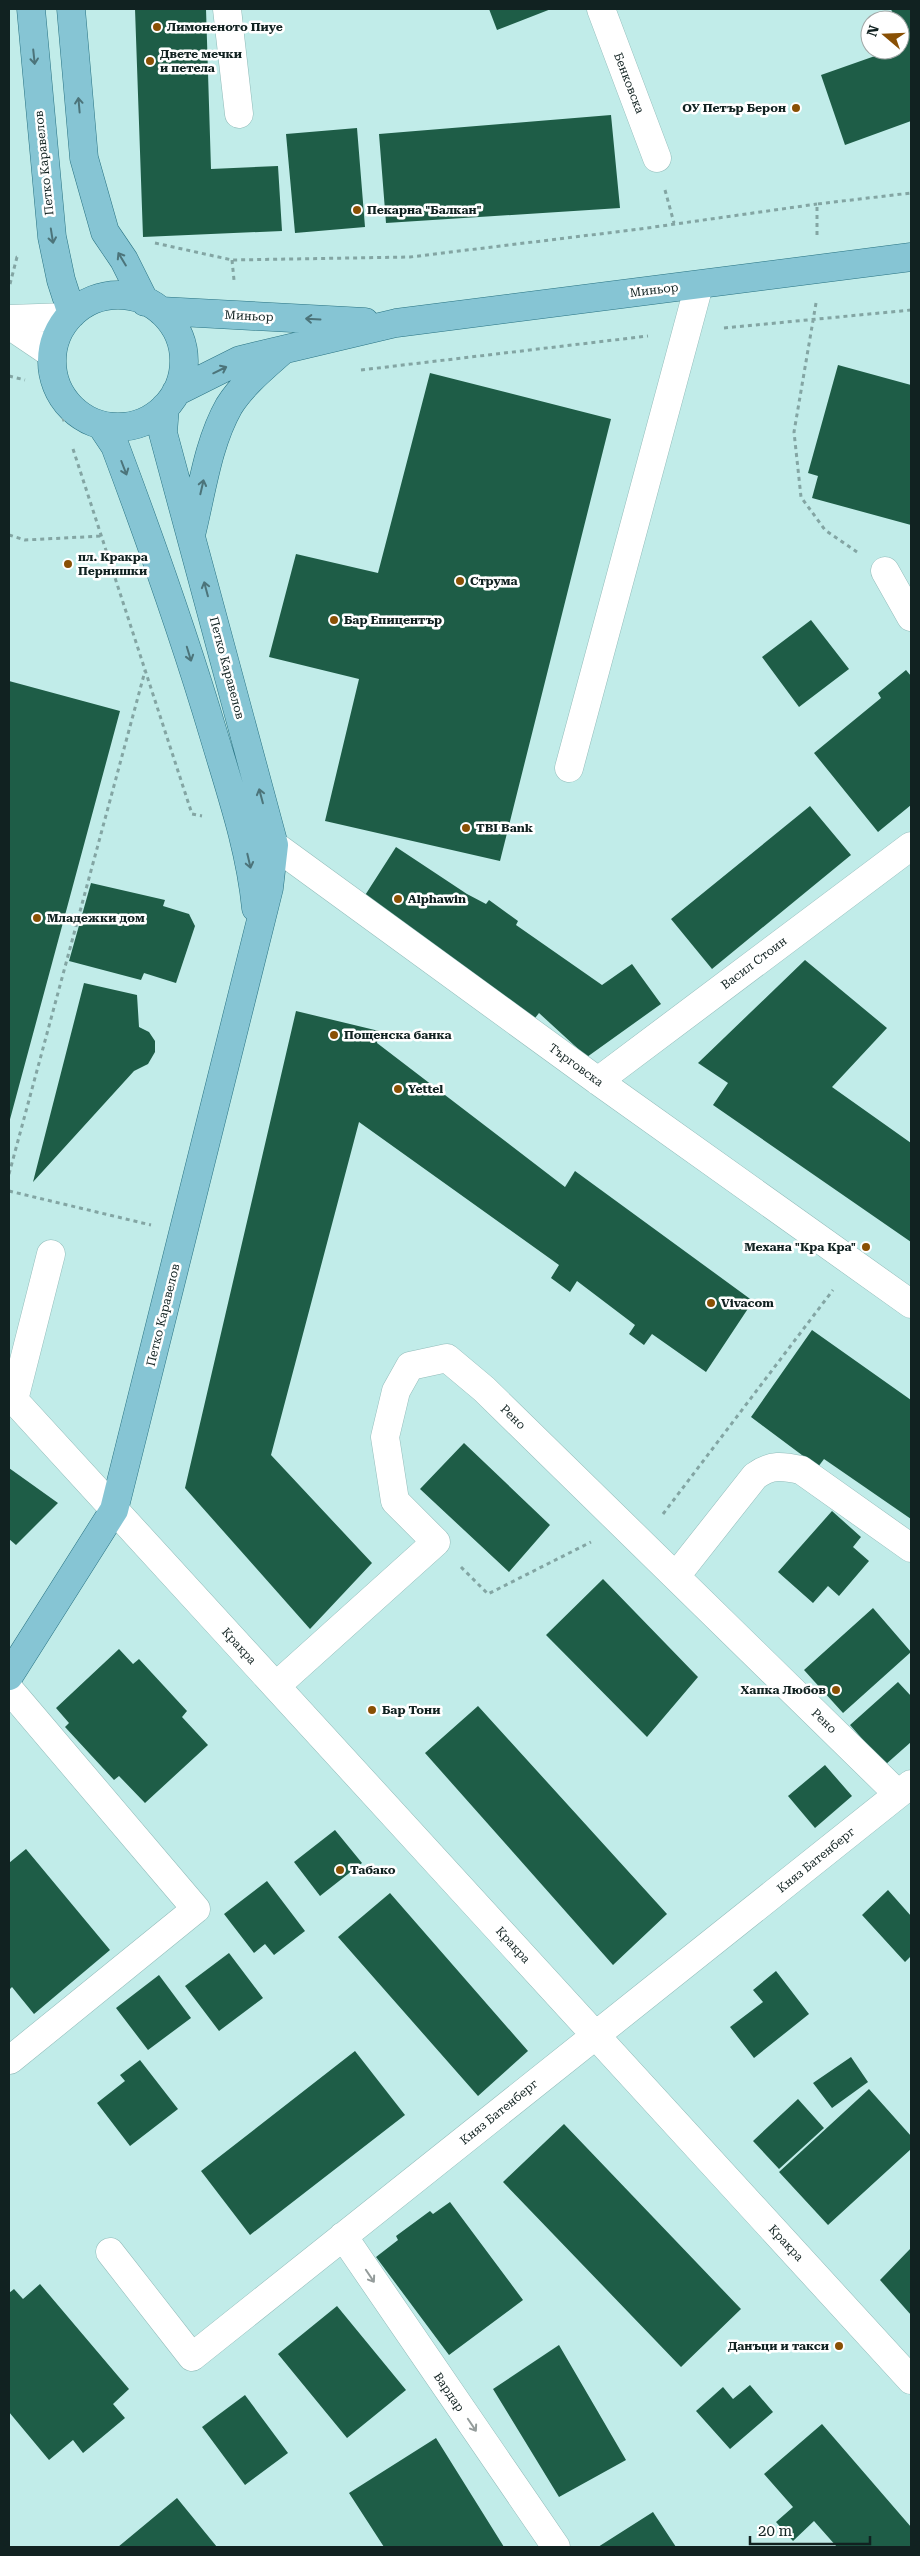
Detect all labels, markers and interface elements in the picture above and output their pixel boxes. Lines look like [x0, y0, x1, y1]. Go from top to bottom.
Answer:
north arrow [860, 10, 910, 60]
place label: Лимоненото Пиуе [167, 20, 283, 34]
marker: Лимоненото Пиуе [151, 21, 163, 33]
text: N [863, 23, 882, 38]
place label: Двете мечки и петела [160, 47, 242, 75]
one-way arrow [29, 49, 39, 65]
street label: Бенковска [611, 51, 647, 116]
marker: Двете мечки и петела [144, 55, 156, 67]
one-way arrow [74, 97, 84, 113]
place label: ОУ Петър Берон [682, 101, 786, 115]
marker: ОУ Петър Берон [790, 102, 802, 114]
street label: Петко Каравелов [32, 110, 56, 216]
place label: Пекарна "Балкан" [367, 203, 482, 217]
marker: Пекарна "Балкан" [351, 204, 363, 216]
one-way arrow [47, 228, 57, 244]
one-way arrow [117, 252, 127, 266]
street label: Миньор [629, 280, 679, 300]
street label: Миньор [224, 308, 274, 324]
one-way arrow [305, 315, 321, 324]
one-way arrow [212, 365, 227, 374]
one-way arrow [120, 460, 129, 475]
one-way arrow [198, 480, 207, 496]
place label: пл. Кракра Пернишки [78, 550, 148, 578]
marker: пл. Кракра Пернишки [62, 558, 74, 570]
place label: Струма [470, 574, 517, 588]
marker: Струма [454, 575, 466, 587]
one-way arrow [200, 581, 210, 597]
place label: Бар Епицентър [344, 613, 442, 627]
marker: Бар Епицентър [328, 614, 340, 626]
street label: Петко Каравелов [207, 615, 247, 721]
one-way arrow [185, 646, 194, 662]
one-way arrow [256, 789, 265, 805]
place label: TBI Bank [476, 821, 534, 835]
marker: TBI Bank [460, 822, 472, 834]
one-way arrow [245, 852, 254, 868]
place label: Alphawin [408, 892, 466, 906]
marker: Alphawin [392, 893, 404, 905]
place label: Младежки дом [47, 911, 145, 925]
marker: Младежки дом [31, 912, 43, 924]
street label: Васил Стоин [719, 934, 790, 992]
place label: Пощенска банка [344, 1028, 452, 1042]
marker: Пощенска банка [328, 1029, 340, 1041]
street label: Търговска [546, 1041, 606, 1090]
place label: Yettel [408, 1082, 443, 1096]
marker: Yettel [392, 1083, 404, 1095]
place label: Механа "Кра Кра" [744, 1240, 856, 1254]
marker: Механа "Кра Кра" [860, 1241, 872, 1253]
street label: Петко Каравелов [143, 1262, 183, 1368]
place label: Vivacom [721, 1296, 774, 1310]
marker: Vivacom [705, 1297, 717, 1309]
street label: Рено [498, 1402, 528, 1432]
street label: Кракра [219, 1625, 259, 1668]
place label: Хапка Любов [740, 1683, 827, 1697]
marker: Хапка Любов [830, 1684, 842, 1696]
place label: Бар Тони [382, 1703, 440, 1717]
marker: Бар Тони [366, 1704, 378, 1716]
street label: Рено [809, 1706, 839, 1736]
street label: Княз Батенберг [774, 1824, 858, 1896]
place label: Табако [350, 1863, 396, 1877]
marker: Табако [334, 1864, 346, 1876]
street label: Кракра [493, 1924, 533, 1967]
street label: Княз Батенберг [457, 2076, 541, 2148]
street label: Кракра [766, 2222, 807, 2264]
one-way arrow [366, 2269, 376, 2283]
place label: Данъци и такси [728, 2339, 829, 2353]
marker: Данъци и такси [833, 2340, 845, 2352]
street label: Вардар [431, 2370, 467, 2414]
one-way arrow [467, 2418, 477, 2432]
scale bar [750, 2514, 870, 2546]
text: 20 m [758, 2522, 793, 2540]

